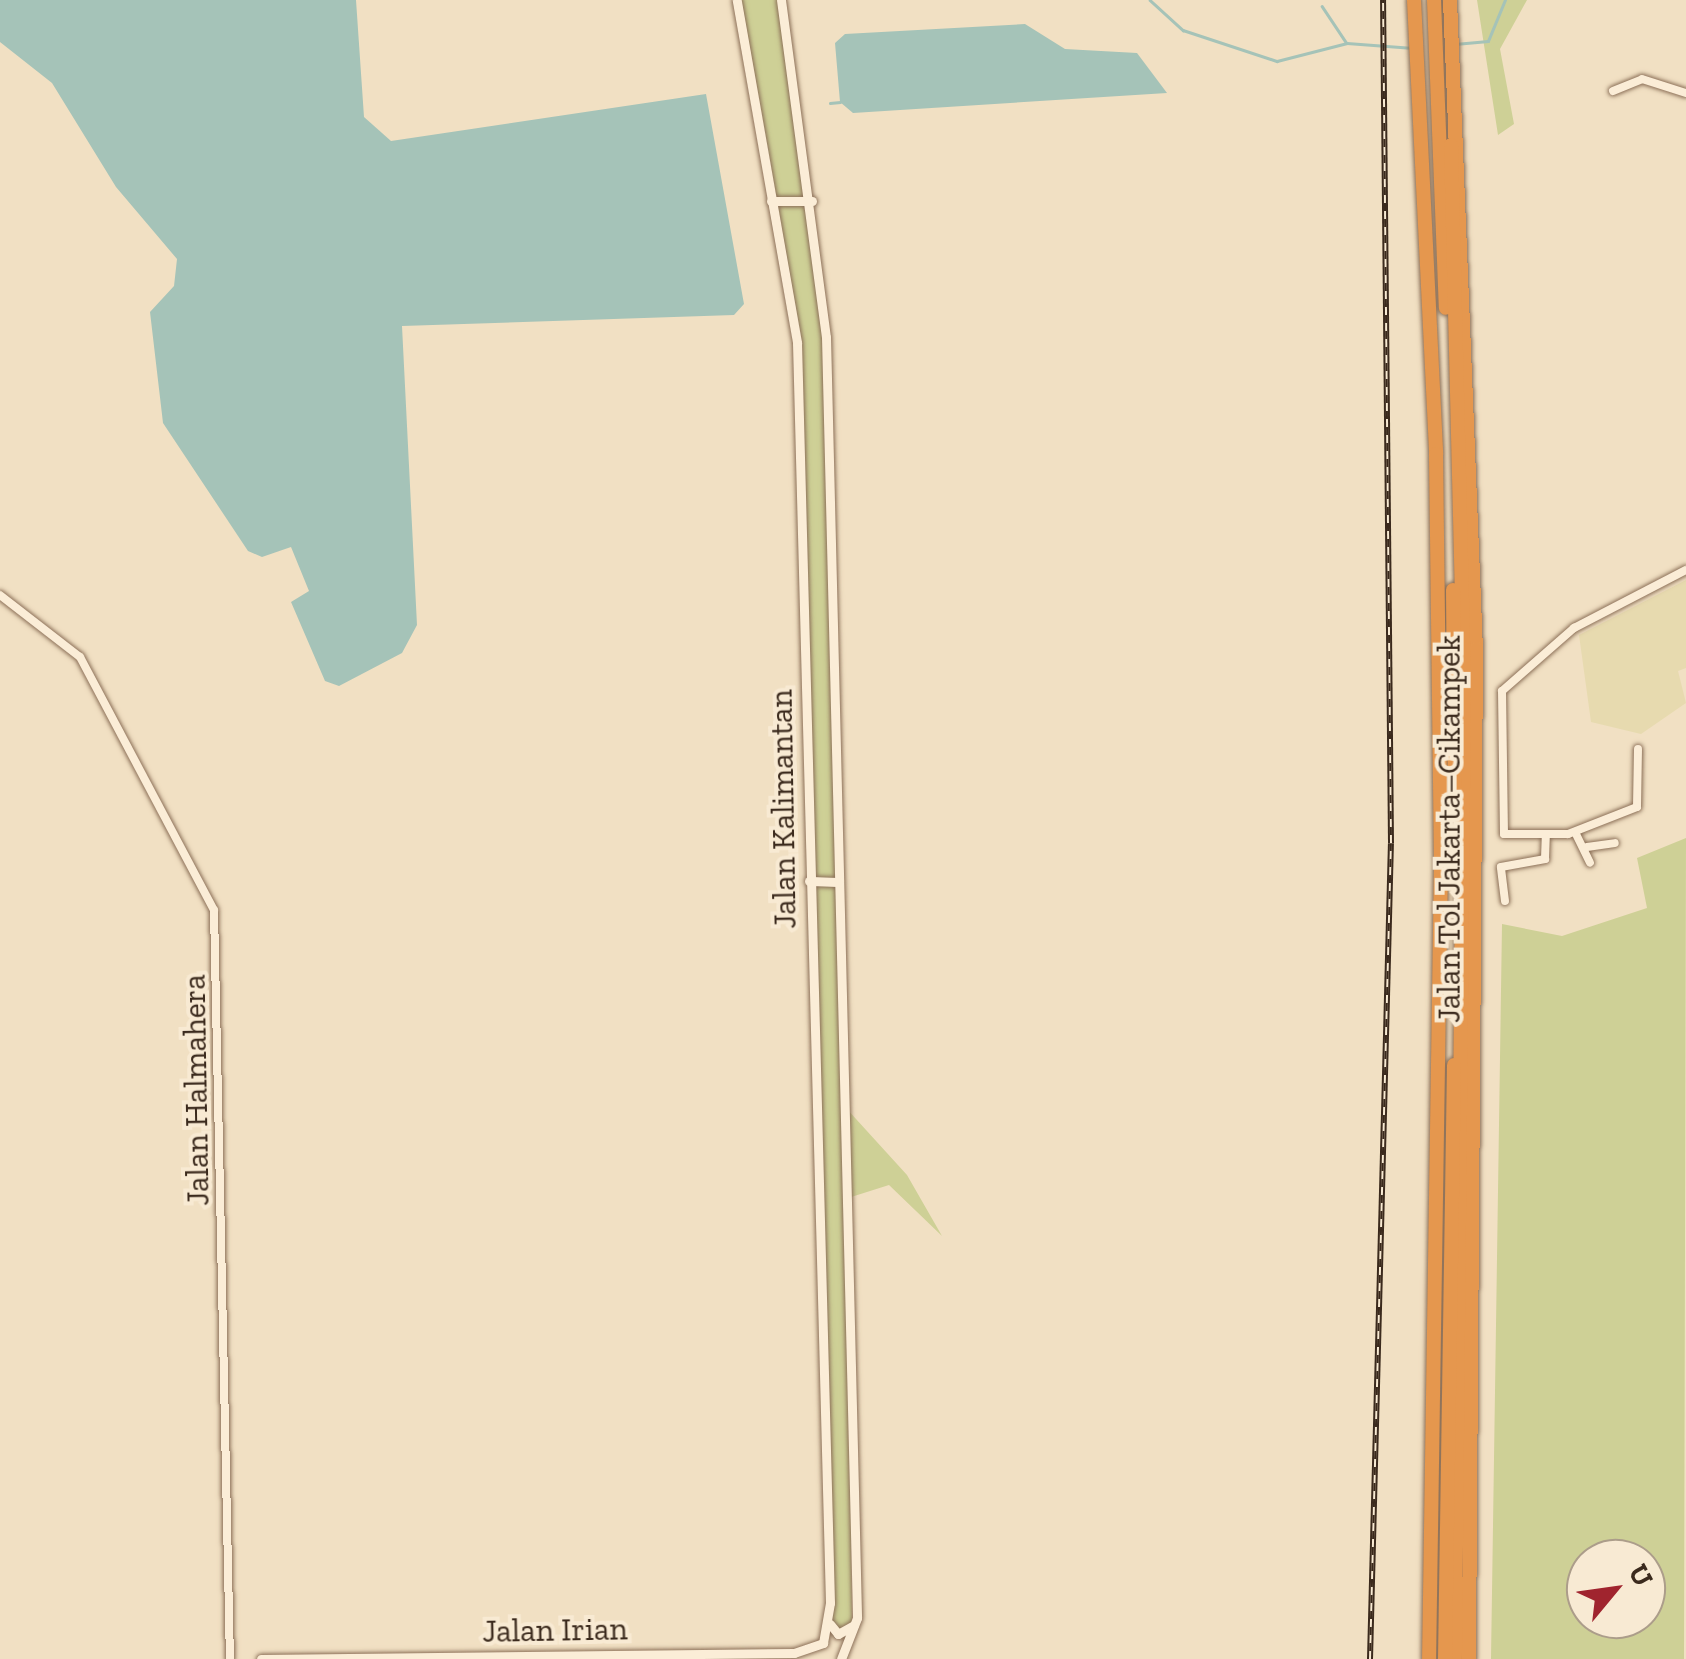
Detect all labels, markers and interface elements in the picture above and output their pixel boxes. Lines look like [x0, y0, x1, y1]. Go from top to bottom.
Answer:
street label: Jalan Tol Jakarta–Cikampek [1430, 635, 1468, 1023]
street label: Jalan Kalimantan [762, 689, 804, 929]
street label: Jalan Halmahera [175, 974, 217, 1206]
north arrow [1566, 1539, 1666, 1639]
text: U [1622, 1558, 1660, 1592]
street label: Jalan Irian [482, 1610, 628, 1650]

